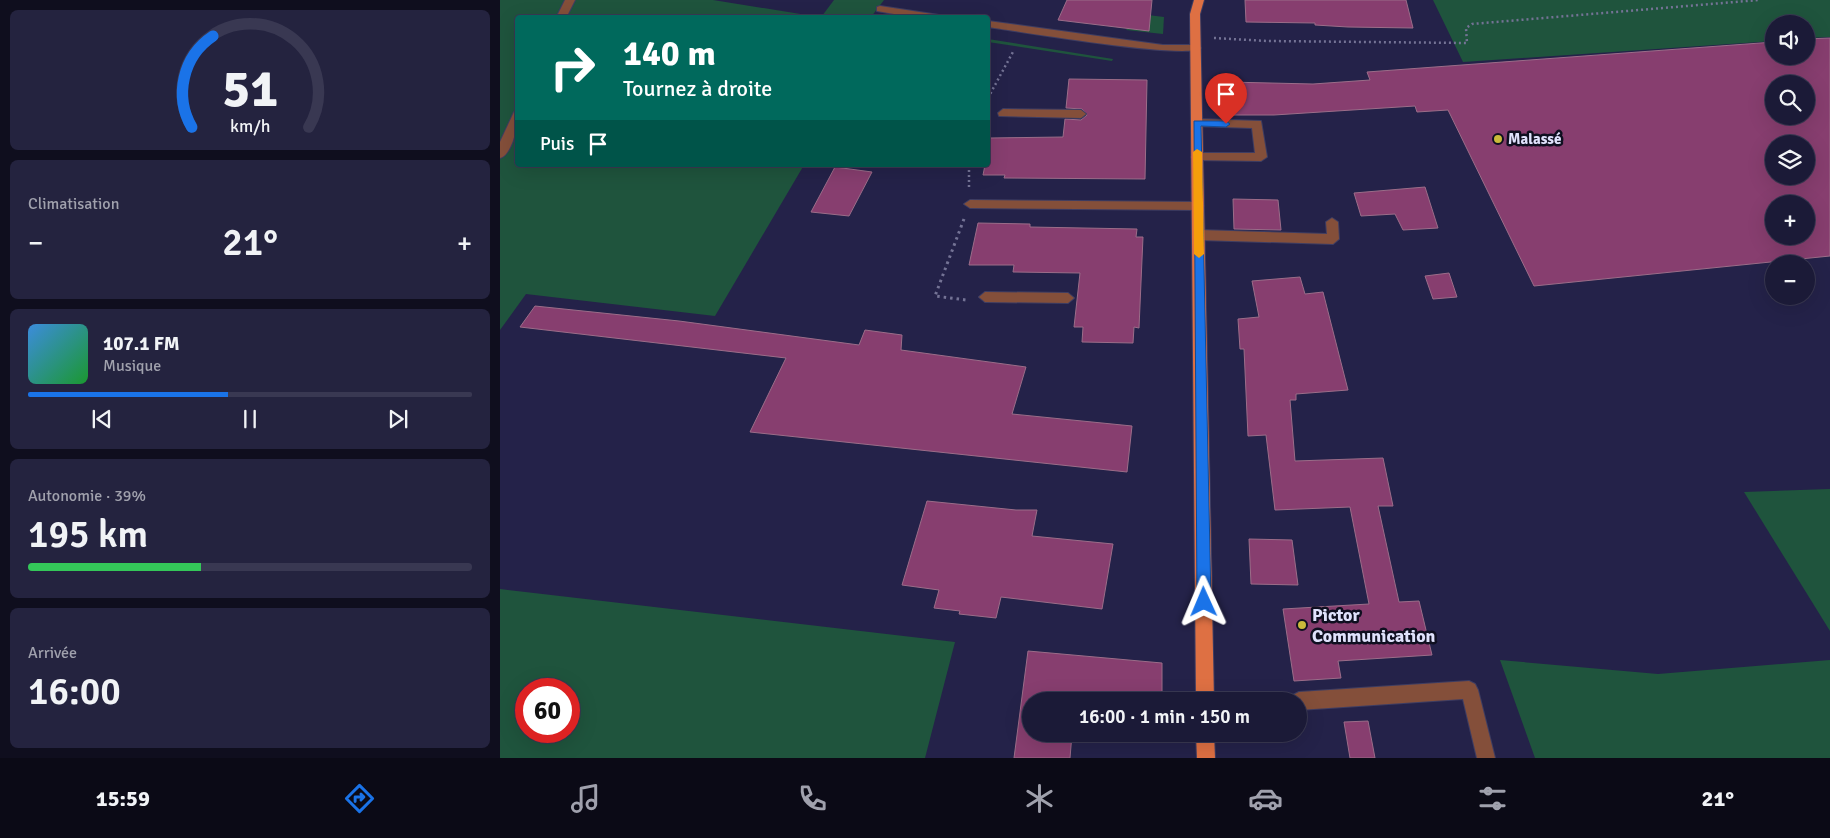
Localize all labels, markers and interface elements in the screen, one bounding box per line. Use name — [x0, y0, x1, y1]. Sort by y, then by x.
map controls — [1765, 15, 1815, 305]
button: sound — [1765, 15, 1815, 65]
text: 140 m — [623, 32, 716, 75]
icon: right — [540, 35, 605, 100]
text: 51 — [222, 57, 278, 121]
pin — [1205, 73, 1247, 124]
text: Tournez à droite — [623, 75, 772, 102]
button: search — [1765, 75, 1815, 125]
icon: arrive — [1212, 80, 1240, 108]
text: km/h — [230, 115, 270, 137]
icon: arrive — [584, 130, 612, 158]
place label: Malassé — [1508, 130, 1561, 148]
text: Puis — [540, 132, 574, 156]
marker: Malassé — [1492, 133, 1504, 145]
button: layers — [1765, 135, 1815, 185]
text: Climatisation — [28, 194, 119, 214]
button: + — [1765, 195, 1815, 245]
text: 21° — [222, 219, 278, 266]
text: − — [28, 226, 43, 260]
text: + — [457, 226, 472, 260]
button: − — [1765, 255, 1815, 305]
text: 107.1 FM — [103, 332, 180, 356]
text: Musique — [103, 356, 161, 376]
icon: previous — [88, 405, 116, 433]
icon: pause — [236, 405, 264, 433]
icon: next — [384, 405, 412, 433]
text: Autonomie · 39% — [28, 486, 146, 506]
text: 195 km — [28, 511, 148, 558]
position arrow — [1177, 575, 1229, 627]
place label: Pictor Communication — [1312, 604, 1436, 647]
marker: Pictor Communication — [1296, 619, 1308, 631]
text: Arrivée — [28, 643, 77, 663]
text: 16:00 — [28, 668, 121, 715]
speed limit sign: 60 — [515, 678, 580, 743]
text: 16:00 · 1 min · 150 m — [1079, 705, 1250, 729]
icon: directions — [342, 781, 377, 816]
icon: music — [568, 781, 603, 816]
icon: phone — [795, 781, 830, 816]
icon: climate — [1022, 781, 1057, 816]
icon: car — [1248, 781, 1283, 816]
icon: filters — [1475, 781, 1510, 816]
text: 15:59 — [96, 785, 150, 812]
text: 21° — [1702, 785, 1734, 812]

